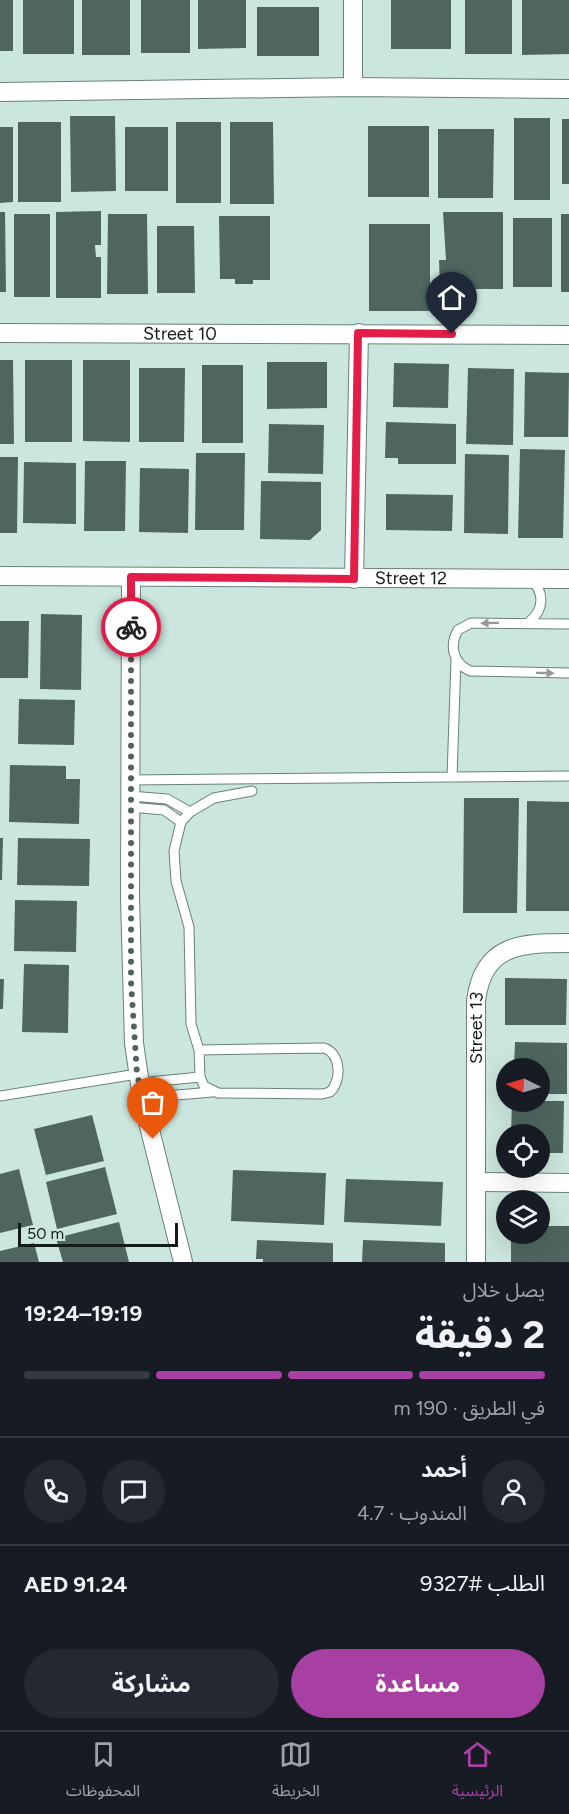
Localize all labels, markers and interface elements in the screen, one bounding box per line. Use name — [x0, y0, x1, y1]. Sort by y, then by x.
pin — [426, 272, 477, 334]
icon: home — [435, 281, 468, 314]
street label: Street 10 — [143, 323, 217, 345]
street label: Street 12 — [375, 567, 447, 589]
courier — [101, 597, 161, 657]
icon: bike — [115, 611, 148, 644]
one-way arrow — [480, 618, 499, 628]
one-way arrow — [536, 668, 555, 677]
street label: Street 13 — [465, 990, 488, 1064]
north arrow — [496, 1058, 550, 1112]
map controls — [496, 1058, 550, 1244]
pin — [127, 1077, 178, 1139]
icon: bag — [136, 1086, 169, 1119]
button: locate — [496, 1124, 550, 1178]
button: layers — [496, 1190, 550, 1244]
scale bar — [18, 1220, 178, 1248]
text: 50 m — [27, 1224, 64, 1243]
text: يصل خلال — [463, 1278, 545, 1302]
text: 19:19–19:24 — [24, 1300, 142, 1327]
text: 2 دقيقة — [415, 1311, 545, 1358]
text: في الطريق · 190 m — [393, 1396, 545, 1420]
text: أحمد — [421, 1456, 467, 1483]
button: phone — [24, 1460, 87, 1523]
button: chat — [102, 1460, 165, 1523]
button: person — [482, 1460, 545, 1523]
text: المندوب · 4.7 — [357, 1501, 467, 1525]
text: الطلب #9327 — [420, 1570, 545, 1597]
text: AED 91.24 — [24, 1571, 127, 1598]
button: مشاركة — [24, 1649, 279, 1718]
button: مساعدة — [291, 1649, 545, 1718]
tab: المحفوظات — [66, 1738, 140, 1808]
tab: الخريطة — [272, 1738, 320, 1808]
tab: الرئيسية — [452, 1738, 503, 1808]

